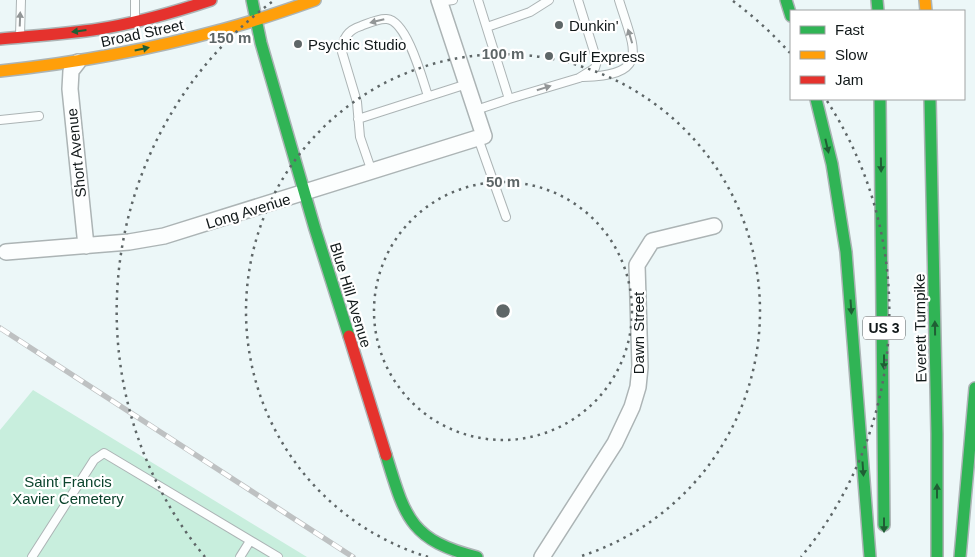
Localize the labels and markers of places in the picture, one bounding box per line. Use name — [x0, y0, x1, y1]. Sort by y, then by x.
place label: Dunkin' — [569, 17, 619, 34]
marker: Dunkin' — [553, 19, 565, 31]
place label: Psychic Studio — [308, 36, 406, 53]
marker: Psychic Studio — [292, 38, 304, 50]
place label: Gulf Express — [559, 48, 645, 65]
marker: Gulf Express — [543, 50, 555, 62]
centre of rings — [494, 302, 512, 320]

